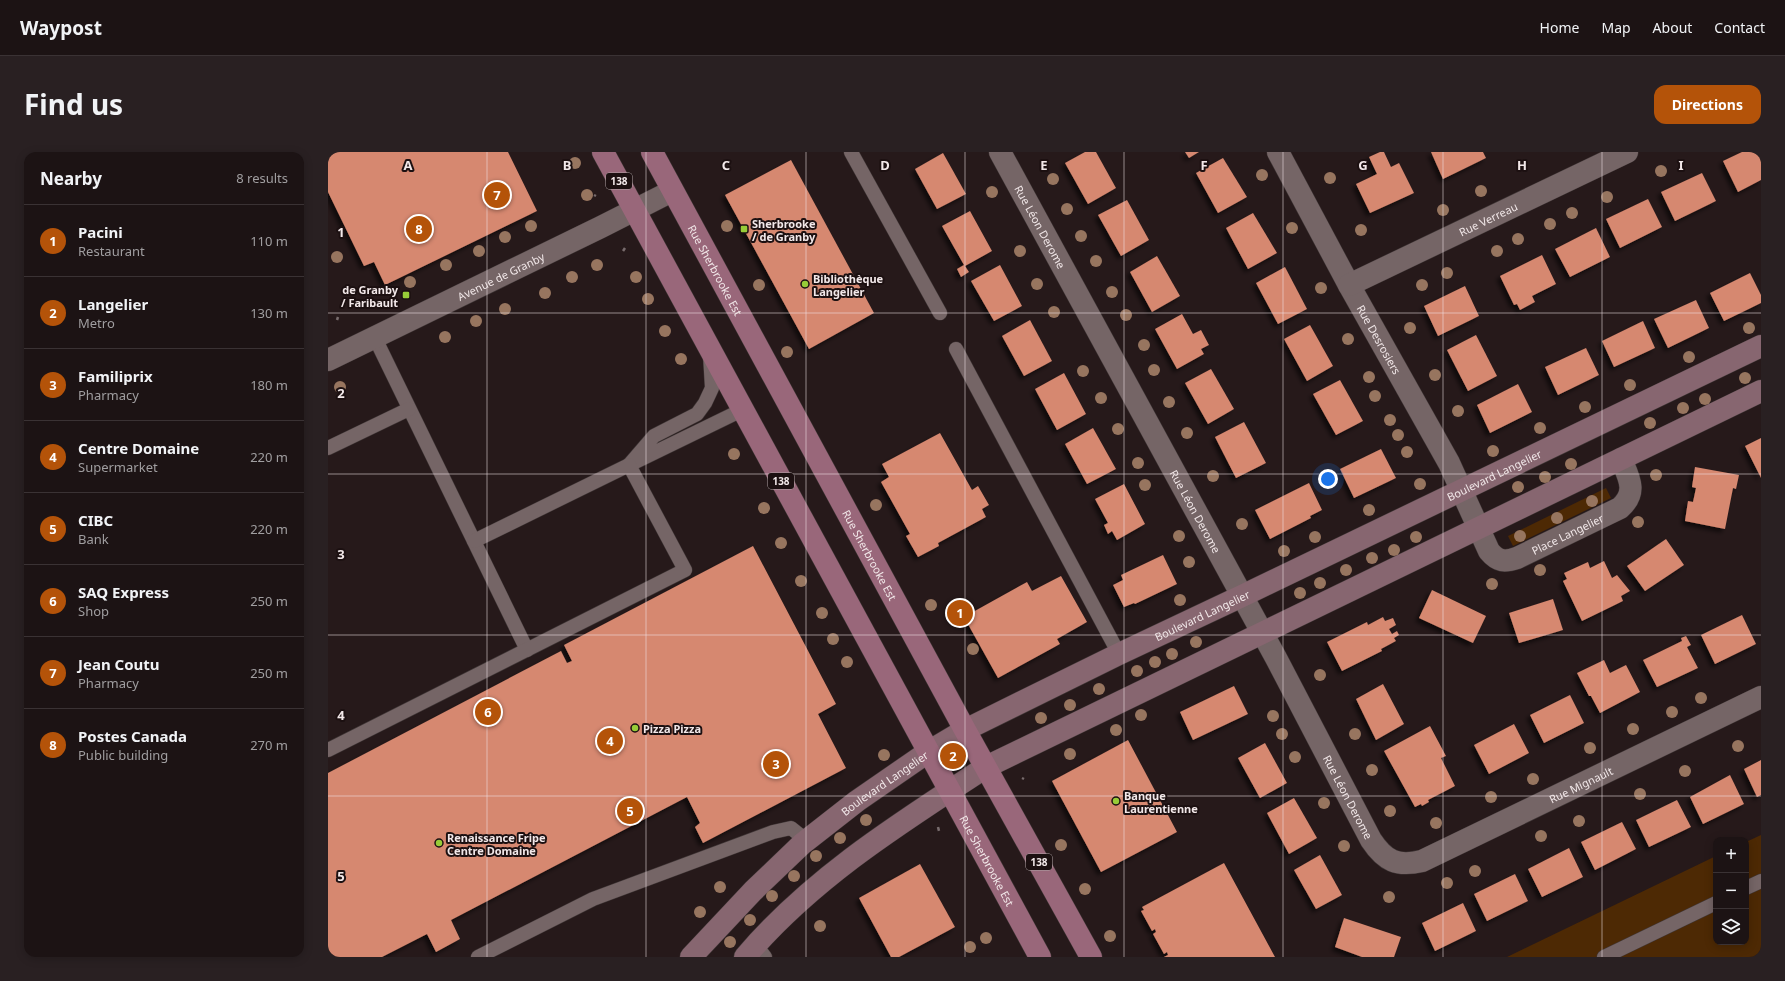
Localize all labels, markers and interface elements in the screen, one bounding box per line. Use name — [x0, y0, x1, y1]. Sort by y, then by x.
text: Waypost — [20, 15, 102, 41]
text: Home — [1540, 18, 1579, 37]
text: Map — [1601, 18, 1631, 37]
text: About — [1653, 18, 1692, 37]
text: Contact — [1714, 18, 1765, 37]
text: Find us — [24, 85, 123, 123]
button: Directions — [1654, 85, 1761, 124]
text: A — [404, 156, 413, 174]
text: B — [563, 156, 571, 174]
text: C — [722, 156, 730, 174]
text: D — [880, 156, 890, 174]
text: E — [1040, 156, 1048, 174]
text: F — [1200, 156, 1208, 174]
text: G — [1358, 156, 1368, 174]
text: H — [1517, 156, 1527, 174]
text: I — [1678, 156, 1684, 174]
text: Nearby — [40, 167, 102, 190]
text: 8 results — [236, 169, 288, 187]
road number: 138 — [606, 173, 632, 189]
pin: 7 — [484, 180, 510, 210]
street label: Rue Léon Derome — [1012, 182, 1070, 271]
street label: Rue Verreau — [1456, 198, 1520, 239]
pin: 8 — [406, 214, 432, 244]
place label: Sherbrooke / de Granby — [752, 216, 816, 244]
text: Pacini — [78, 222, 123, 242]
street label: Rue Sherbrooke Est — [685, 222, 746, 318]
text: 1 — [337, 223, 345, 241]
marker: Sherbrooke / de Granby — [739, 224, 749, 234]
text: 1 — [49, 232, 57, 250]
text: 110 m — [250, 232, 288, 250]
text: Restaurant — [78, 242, 145, 260]
street label: Avenue de Granby — [455, 248, 547, 303]
place label: Bibliothèque Langelier — [813, 271, 884, 299]
marker: Bibliothèque Langelier — [800, 279, 810, 289]
place label: de Granby / Faribault — [341, 282, 399, 310]
marker: de Granby / Faribault — [401, 290, 411, 300]
text: Langelier — [78, 294, 148, 314]
street label: Rue Desrosiers — [1354, 302, 1405, 377]
text: 2 — [49, 304, 57, 322]
text: 130 m — [250, 304, 288, 322]
text: Metro — [78, 314, 115, 332]
text: Familiprix — [78, 366, 153, 386]
text: 3 — [49, 376, 57, 394]
text: 180 m — [250, 376, 288, 394]
text: 2 — [337, 384, 345, 402]
text: Pharmacy — [78, 386, 139, 404]
text: Centre Domaine — [78, 438, 199, 458]
street label: Boulevard Langelier — [1444, 445, 1544, 504]
text: 4 — [49, 448, 57, 466]
text: 220 m — [250, 448, 288, 466]
text: Supermarket — [78, 458, 158, 476]
street label: Rue Léon Derome — [1167, 467, 1225, 555]
your location — [1318, 469, 1338, 489]
road number: 138 — [768, 473, 794, 489]
street label: Rue Sherbrooke Est — [839, 507, 901, 603]
text: CIBC — [78, 510, 113, 530]
street label: Place Langelier — [1529, 510, 1606, 557]
text: 5 — [49, 520, 57, 538]
text: 220 m — [250, 520, 288, 538]
text: Bank — [78, 530, 109, 548]
text: 3 — [337, 545, 345, 563]
text: SAQ Express — [78, 582, 169, 602]
street label: Boulevard Langelier — [1152, 586, 1252, 644]
text: 6 — [49, 592, 57, 610]
text: 250 m — [250, 592, 288, 610]
pin: 1 — [947, 598, 973, 628]
text: Shop — [78, 602, 109, 620]
text: Jean Coutu — [78, 654, 160, 674]
text: 7 — [49, 664, 57, 682]
text: 250 m — [250, 664, 288, 682]
text: Pharmacy — [78, 674, 139, 692]
pin: 6 — [475, 697, 501, 727]
text: 4 — [337, 706, 345, 724]
place label: Pizza Pizza — [643, 721, 701, 736]
marker: Pizza Pizza — [630, 723, 640, 733]
text: Postes Canada — [78, 726, 187, 746]
pin: 4 — [597, 726, 623, 756]
text: 8 — [49, 736, 57, 754]
text: 270 m — [250, 736, 288, 754]
pin: 2 — [940, 741, 966, 771]
text: Public building — [78, 746, 168, 764]
street label: Boulevard Langelier — [837, 747, 931, 819]
pin: 3 — [763, 749, 789, 779]
street label: Rue Léon Derome — [1320, 752, 1377, 841]
street label: Rue Mignault — [1546, 763, 1615, 806]
place label: Banque Laurentienne — [1124, 788, 1198, 816]
pin: 5 — [617, 796, 643, 826]
marker: Banque Laurentienne — [1111, 796, 1121, 806]
street label: Rue Sherbrooke Est — [957, 812, 1018, 908]
place label: Renaissance Fripe Centre Domaine — [447, 830, 546, 858]
map controls — [1713, 837, 1749, 945]
button: + — [1713, 837, 1749, 873]
marker: Renaissance Fripe Centre Domaine — [434, 838, 444, 848]
road number: 138 — [1026, 854, 1052, 870]
text: 5 — [337, 867, 345, 885]
button: − — [1713, 873, 1749, 909]
button: layers — [1713, 909, 1749, 945]

